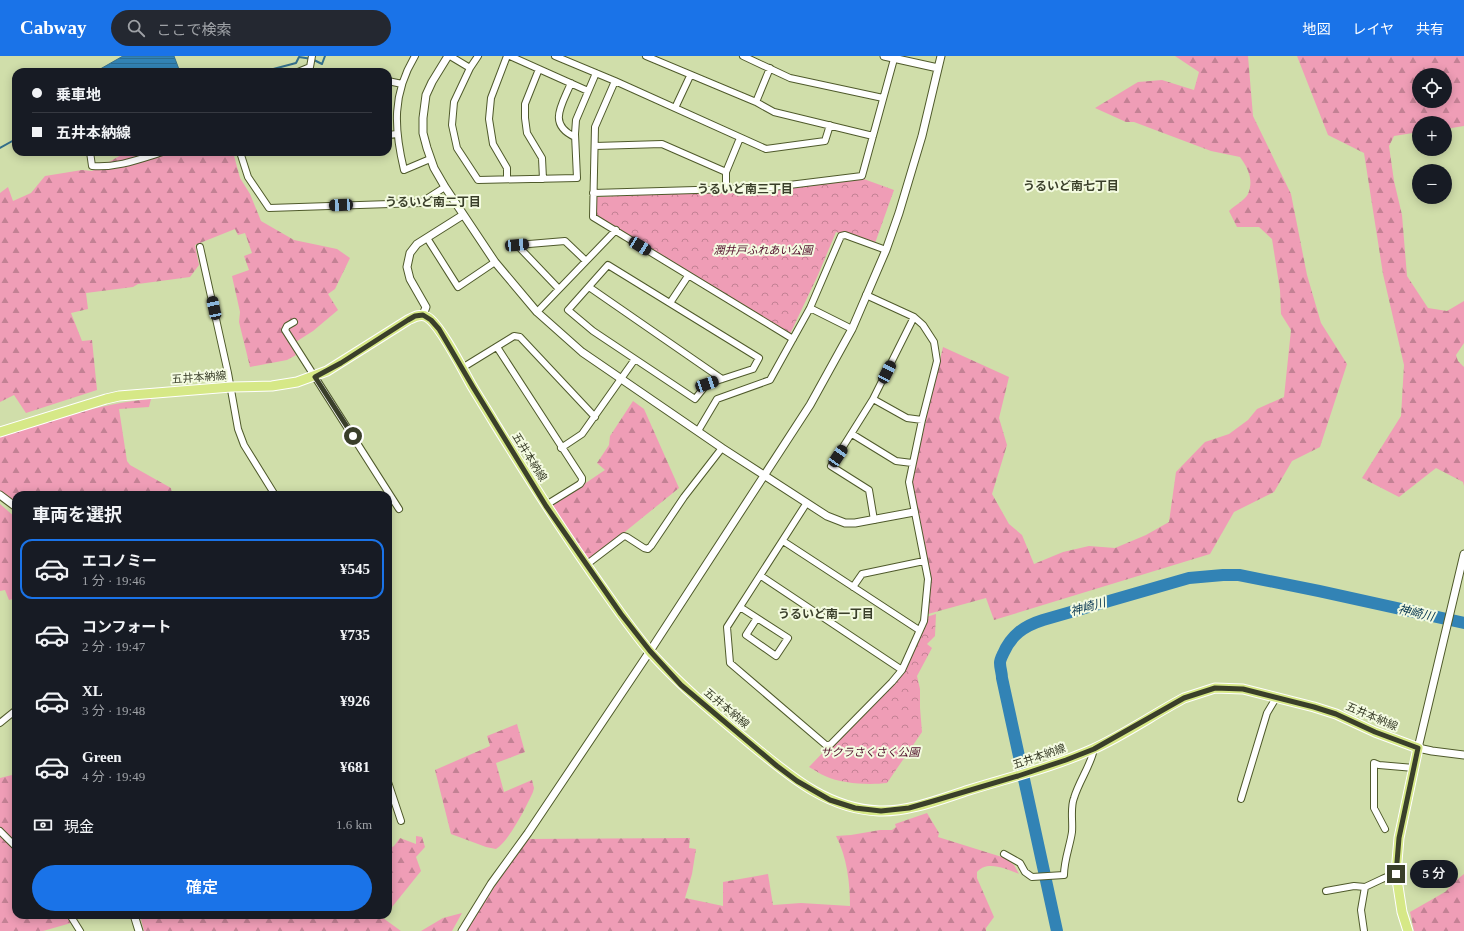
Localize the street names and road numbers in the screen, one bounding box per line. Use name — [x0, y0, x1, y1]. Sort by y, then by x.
street label: 五井本納線 — [171, 369, 227, 385]
street label: 五井本納線 — [510, 430, 550, 484]
street label: 五井本納線 — [702, 686, 752, 730]
street label: 五井本納線 — [1344, 700, 1400, 732]
street label: 五井本納線 — [1011, 741, 1067, 771]

